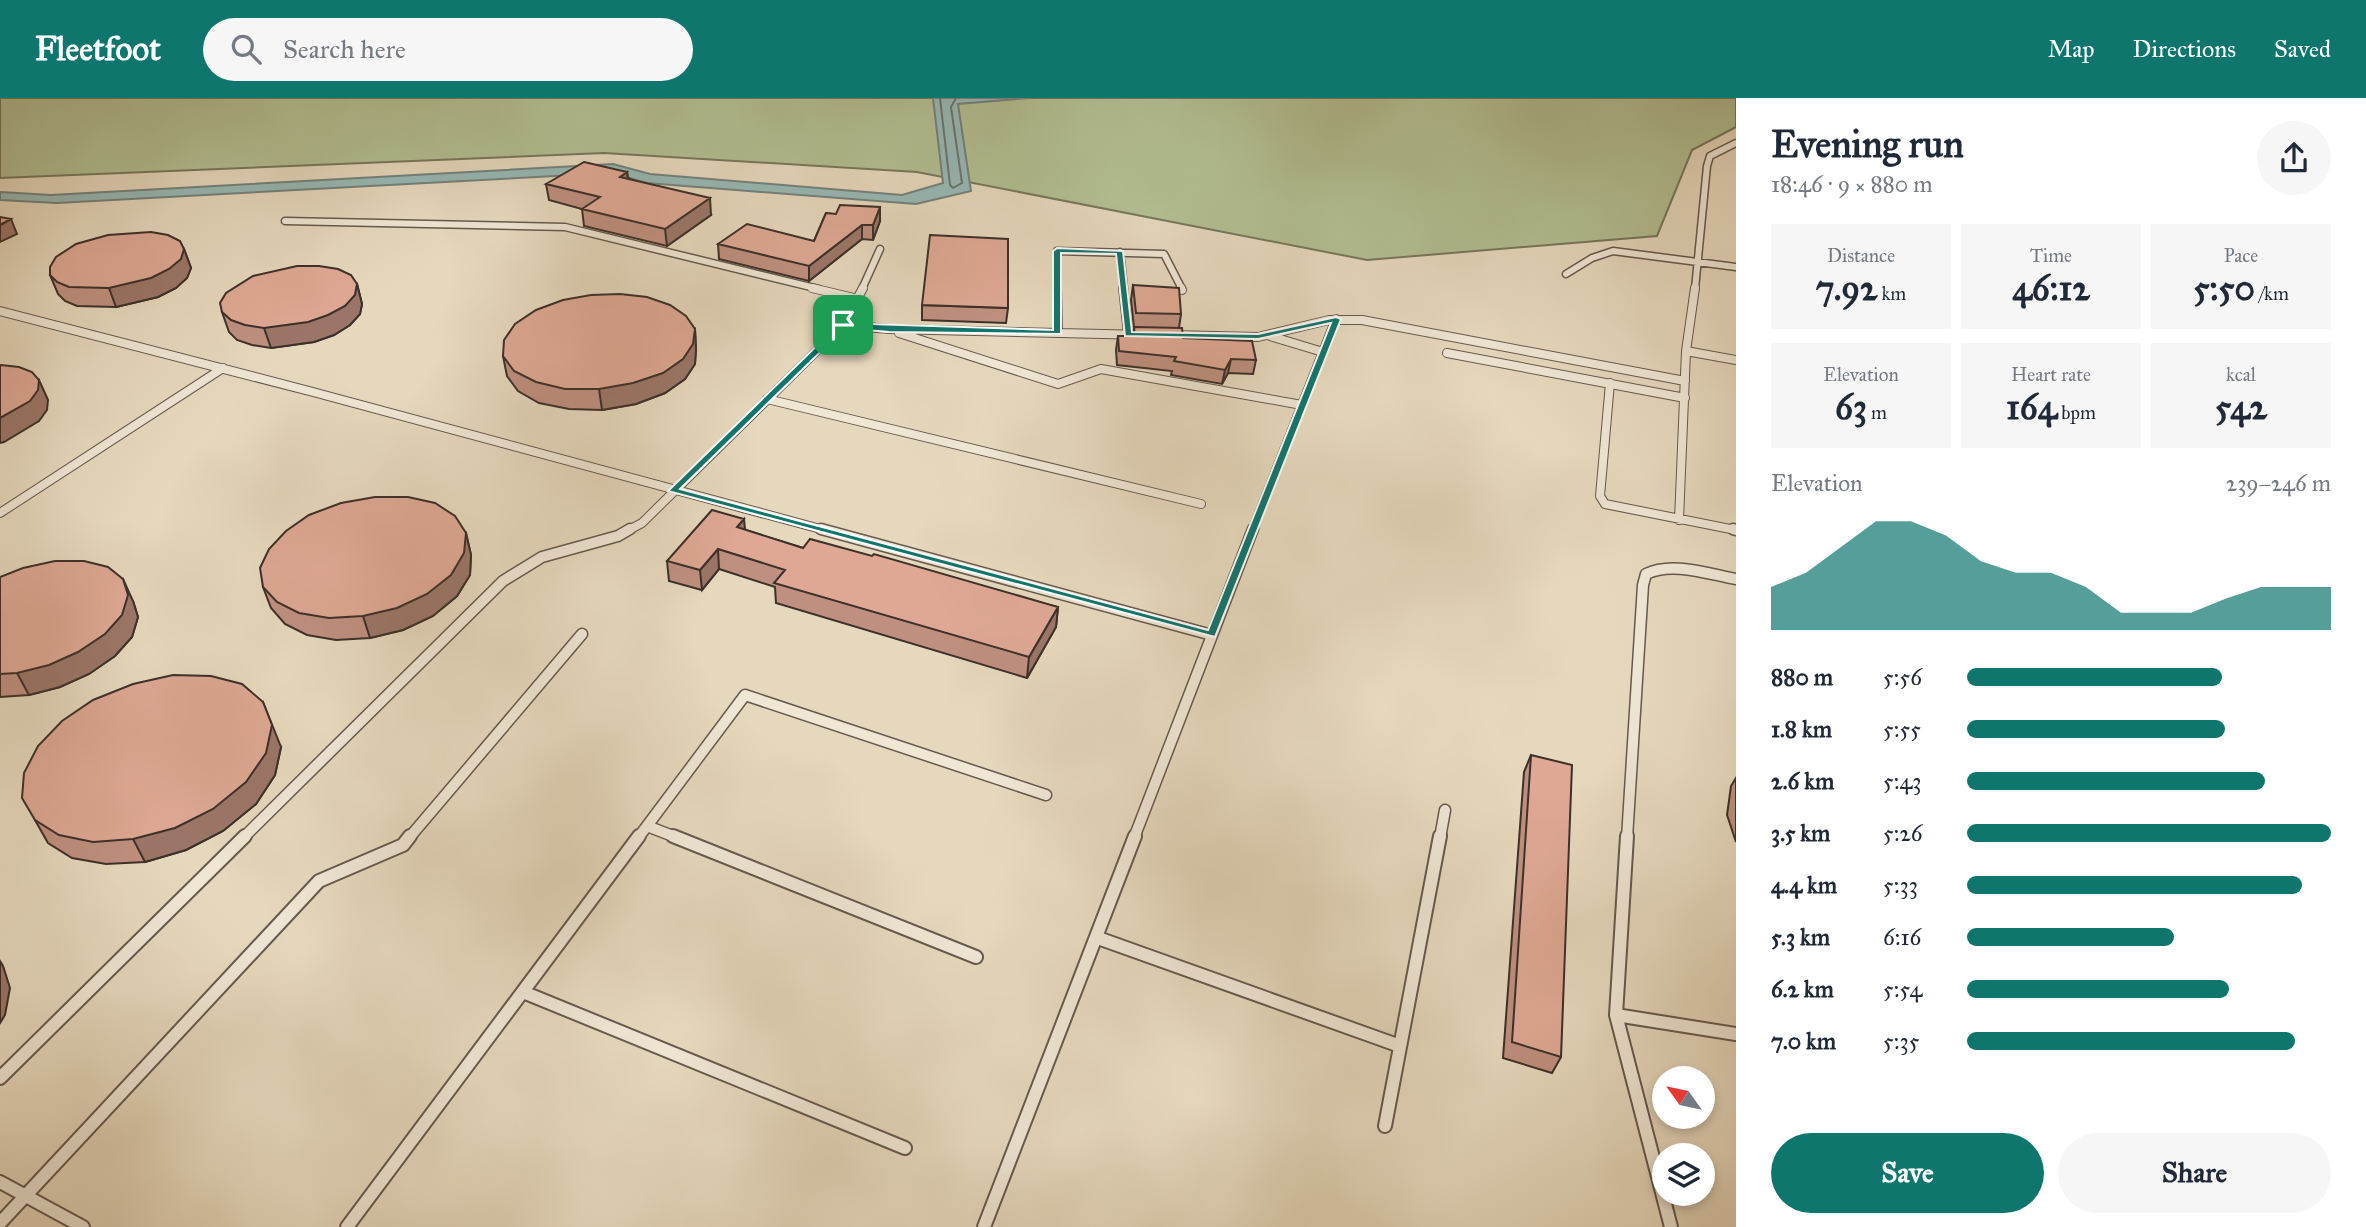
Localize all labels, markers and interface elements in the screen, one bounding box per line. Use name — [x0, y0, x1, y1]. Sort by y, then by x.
search box — [203, 18, 693, 81]
text: Fleetfoot — [35, 29, 161, 69]
icon: search — [227, 30, 265, 68]
text: Search here — [283, 33, 406, 65]
text: Map — [2048, 34, 2095, 64]
text: Directions — [2133, 34, 2236, 64]
text: Saved — [2274, 34, 2331, 64]
text: Evening run — [1771, 121, 1964, 167]
button: share — [2257, 121, 2331, 195]
text: 18:46 · 9 × 880 m — [1771, 170, 1933, 198]
text: Distance — [1827, 244, 1895, 267]
text: Time — [2030, 244, 2072, 267]
text: Pace — [2224, 244, 2258, 267]
text: 7.92 — [1816, 267, 1877, 310]
text: 46:12 — [2012, 267, 2090, 310]
text: 5:50 — [2193, 267, 2255, 310]
text: km — [1877, 282, 1906, 305]
text: /km — [2255, 282, 2289, 305]
pin — [813, 295, 873, 355]
icon: arrive — [824, 306, 862, 344]
text: Elevation — [1823, 363, 1899, 386]
text: Heart rate — [2011, 363, 2091, 386]
text: kcal — [2226, 363, 2256, 386]
text: 63 — [1835, 386, 1867, 429]
text: 164 — [2006, 386, 2057, 429]
text: 542 — [2215, 386, 2267, 429]
text: m — [1867, 401, 1887, 424]
text: bpm — [2057, 401, 2096, 424]
text: Elevation — [1771, 469, 1862, 497]
text: 239–246 m — [2226, 469, 2331, 497]
text: 880 m — [1771, 663, 1833, 691]
text: 5:56 — [1883, 663, 1922, 691]
text: 1.8 km — [1771, 715, 1832, 743]
text: 5:55 — [1883, 715, 1921, 743]
text: 2.6 km — [1771, 767, 1834, 795]
text: 5:43 — [1883, 767, 1922, 795]
text: 3.5 km — [1771, 819, 1830, 847]
text: 5:26 — [1883, 819, 1923, 847]
text: 4.4 km — [1771, 871, 1837, 899]
text: 5:33 — [1883, 871, 1918, 899]
text: 5.3 km — [1771, 923, 1830, 951]
text: 6:16 — [1883, 923, 1921, 951]
text: 6.2 km — [1771, 975, 1834, 1003]
text: 5:54 — [1883, 975, 1922, 1003]
text: 7.0 km — [1771, 1027, 1836, 1055]
text: 5:35 — [1883, 1027, 1919, 1055]
north arrow — [1652, 1066, 1715, 1129]
map controls — [1652, 1066, 1715, 1206]
button: Save — [1771, 1133, 2044, 1213]
button: Share — [2058, 1133, 2331, 1213]
button: layers — [1652, 1143, 1715, 1206]

